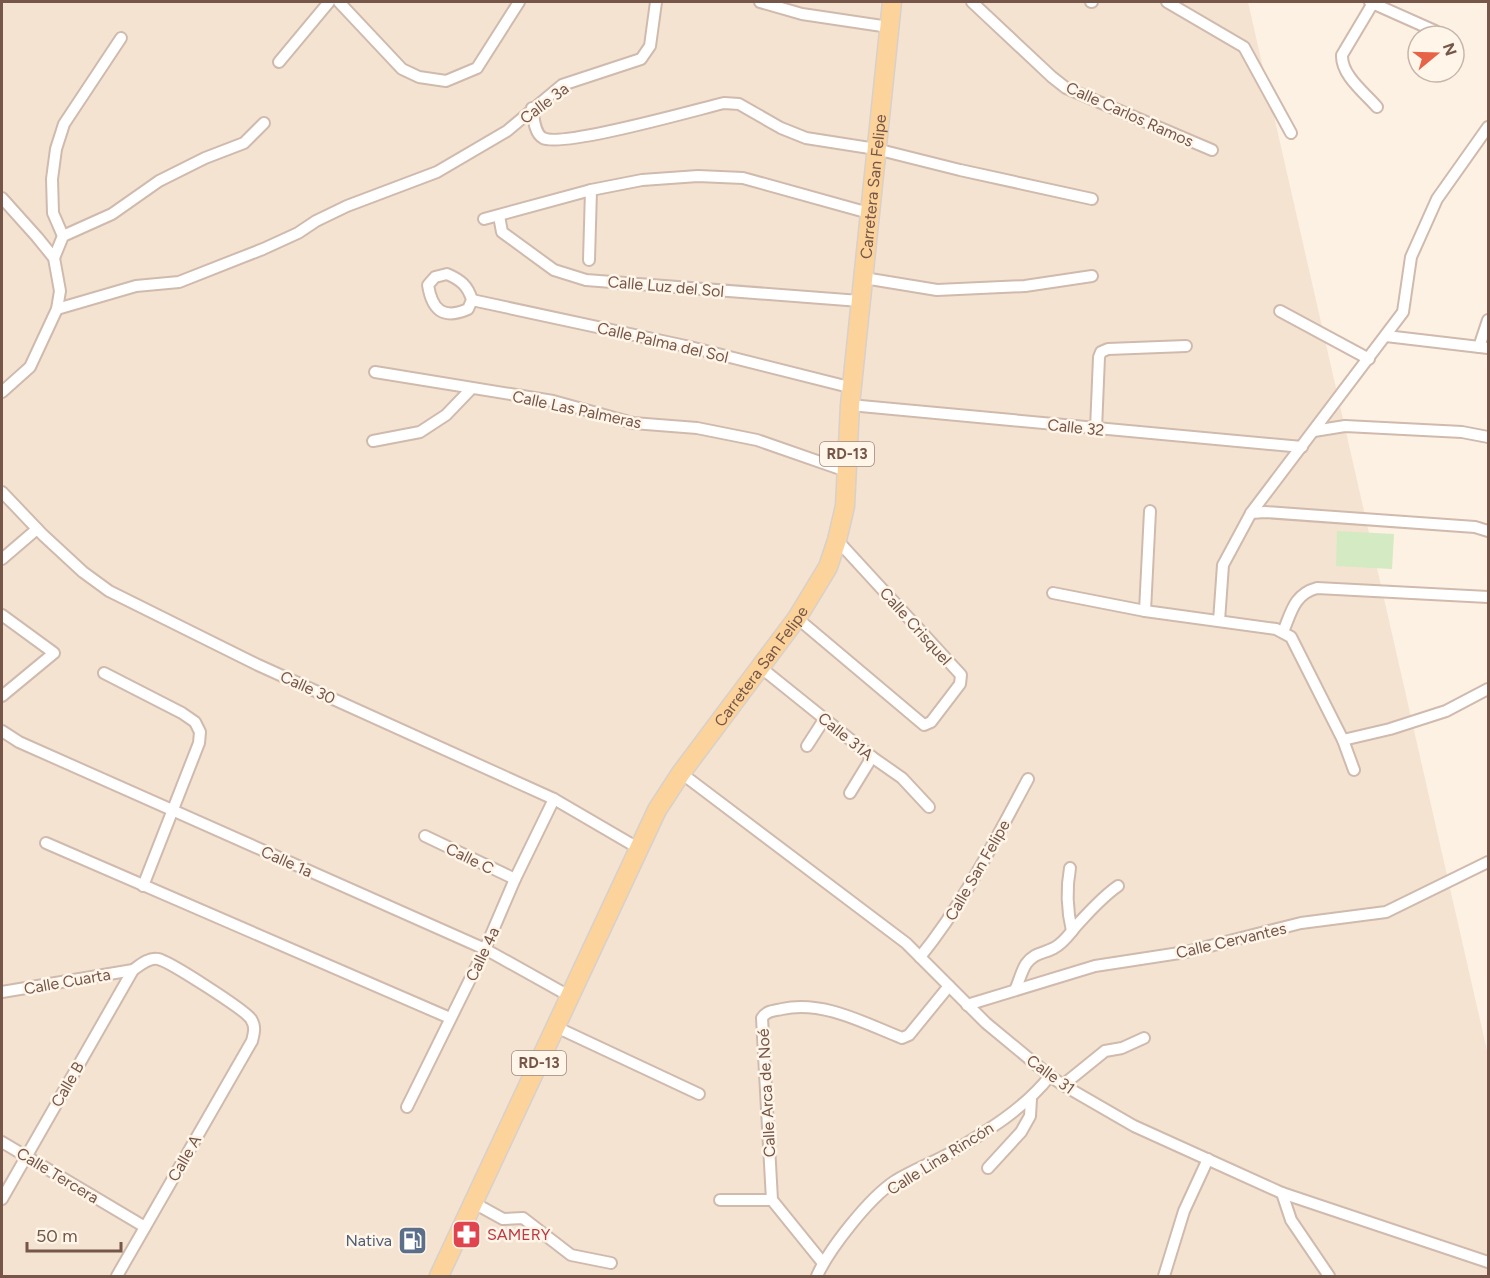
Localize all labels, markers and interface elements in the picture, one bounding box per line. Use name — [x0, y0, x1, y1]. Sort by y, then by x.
north arrow — [1406, 24, 1466, 84]
text: N — [1439, 40, 1461, 58]
street label: Calle Carlos Ramos — [1063, 78, 1196, 151]
street label: Calle 3a — [516, 79, 572, 128]
street label: Carretera San Felipe — [856, 113, 890, 260]
street label: Calle Luz del Sol — [607, 272, 725, 301]
street label: Calle Palma del Sol — [595, 318, 730, 367]
street label: Calle Las Palmeras — [511, 387, 643, 432]
street label: Calle 32 — [1047, 415, 1105, 440]
road number: RD-13 — [820, 442, 874, 466]
street label: Calle Crisquel — [876, 584, 955, 669]
street label: Carretera San Felipe — [710, 602, 812, 730]
street label: Calle 30 — [277, 667, 338, 708]
street label: Calle 31A — [814, 708, 877, 765]
street label: Calle San Felipe — [941, 816, 1014, 924]
street label: Calle C — [443, 839, 497, 878]
street label: Calle 1a — [258, 842, 315, 881]
street label: Calle Cervantes — [1174, 919, 1288, 962]
street label: Calle 4a — [462, 924, 503, 984]
street label: Calle Cuarta — [22, 965, 112, 998]
street label: Calle Arca de Noé — [754, 1028, 779, 1158]
road number: RD-13 — [512, 1051, 566, 1075]
street label: Calle 31 — [1023, 1051, 1078, 1098]
street label: Calle B — [47, 1058, 88, 1110]
street label: Calle Lina Rincón — [883, 1118, 997, 1199]
street label: Calle A — [164, 1132, 205, 1185]
street label: Calle Tercera — [13, 1143, 102, 1207]
scale bar — [27, 1215, 122, 1253]
pharmacy icon: SAMERY — [450, 1218, 482, 1250]
fuel station icon: Nativa — [397, 1224, 429, 1256]
text: 50 m — [36, 1225, 78, 1247]
place label: SAMERY — [487, 1225, 551, 1244]
place label: Nativa — [345, 1231, 392, 1250]

